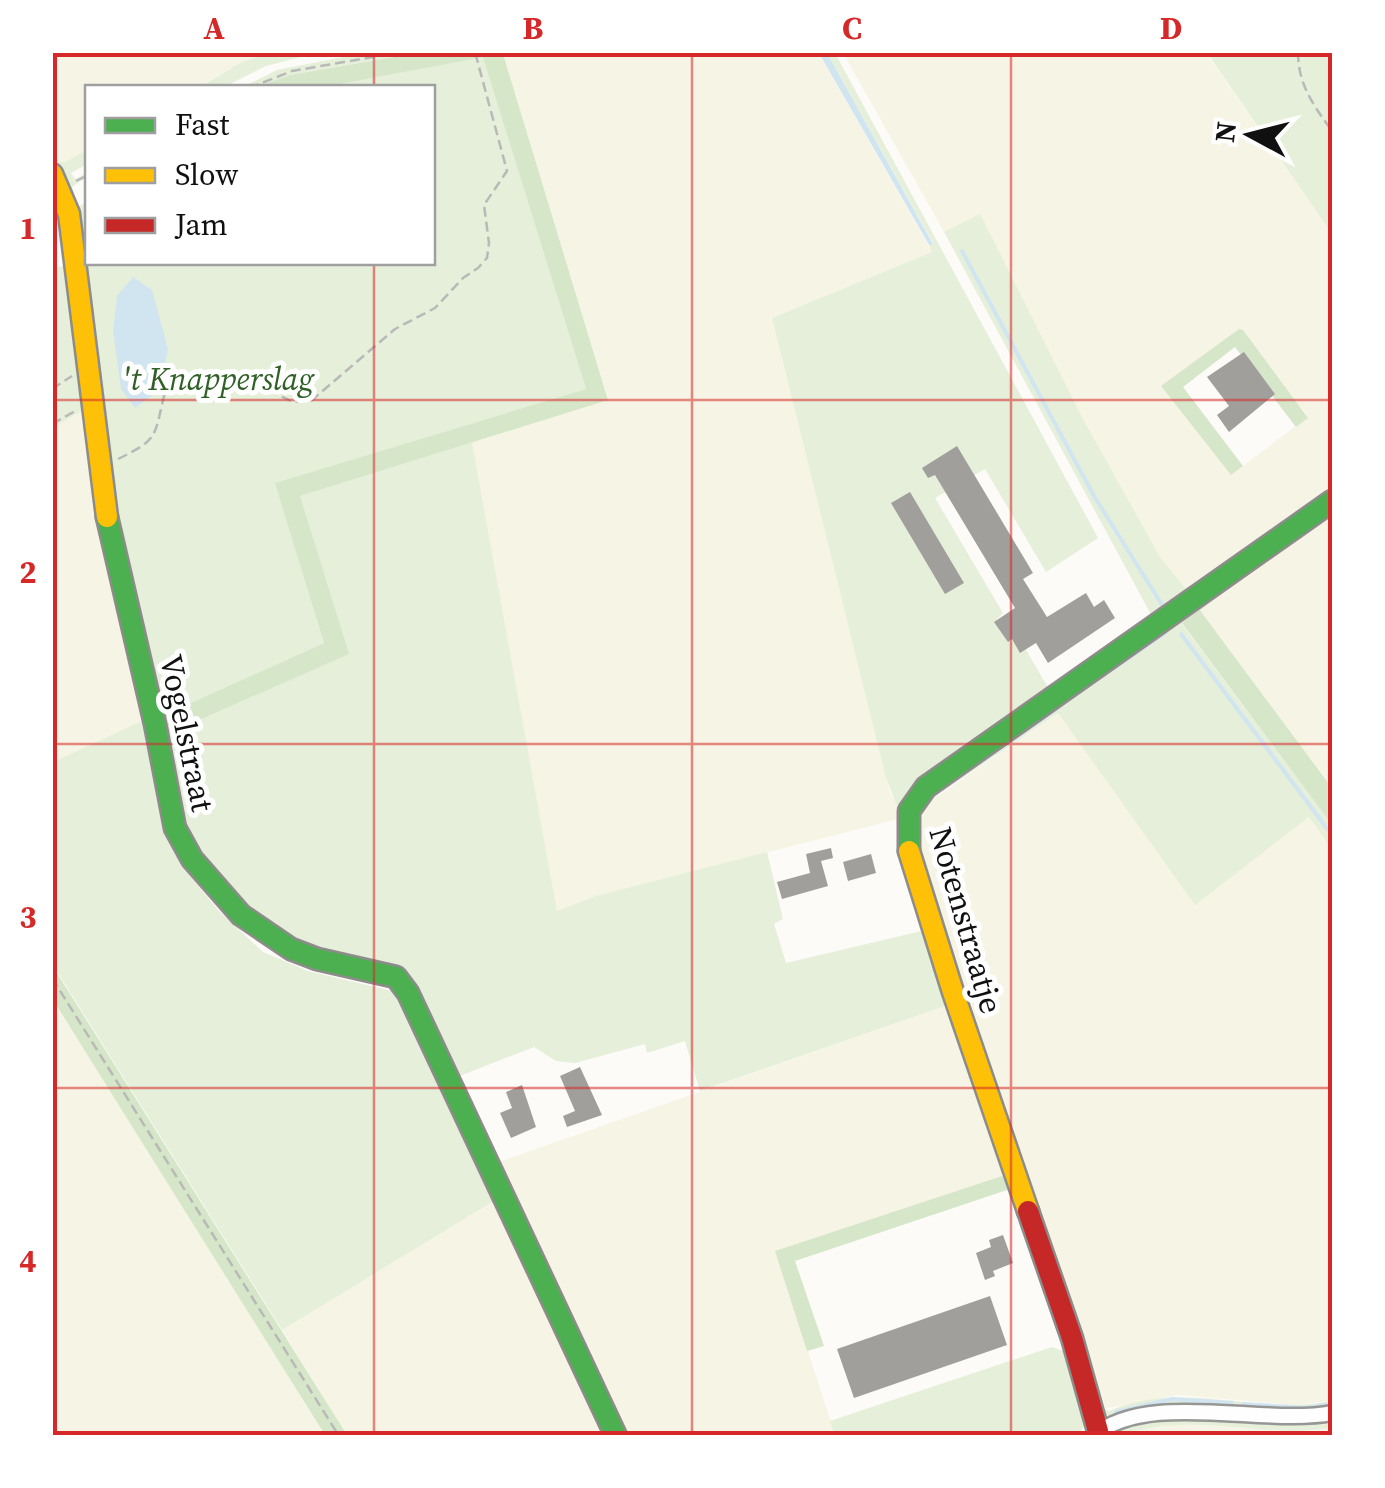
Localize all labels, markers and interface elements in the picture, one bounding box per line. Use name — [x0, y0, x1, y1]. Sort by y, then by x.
text: A — [203, 6, 225, 50]
text: B — [523, 6, 544, 50]
text: C — [842, 6, 862, 50]
text: D — [1160, 6, 1182, 50]
legend — [85, 85, 435, 265]
north arrow — [1200, 85, 1300, 185]
text: Fast — [175, 104, 229, 145]
text: N — [1205, 120, 1245, 144]
text: Slow — [175, 154, 238, 195]
text: Jam — [174, 204, 228, 245]
text: 1 — [19, 206, 37, 250]
park label: 't Knapperslag — [122, 357, 315, 401]
text: 2 — [19, 550, 37, 594]
street label: Vogelstraat — [149, 651, 225, 816]
street label: Notenstraatje — [918, 822, 1014, 1018]
text: 3 — [19, 895, 37, 939]
text: 4 — [19, 1239, 37, 1283]

